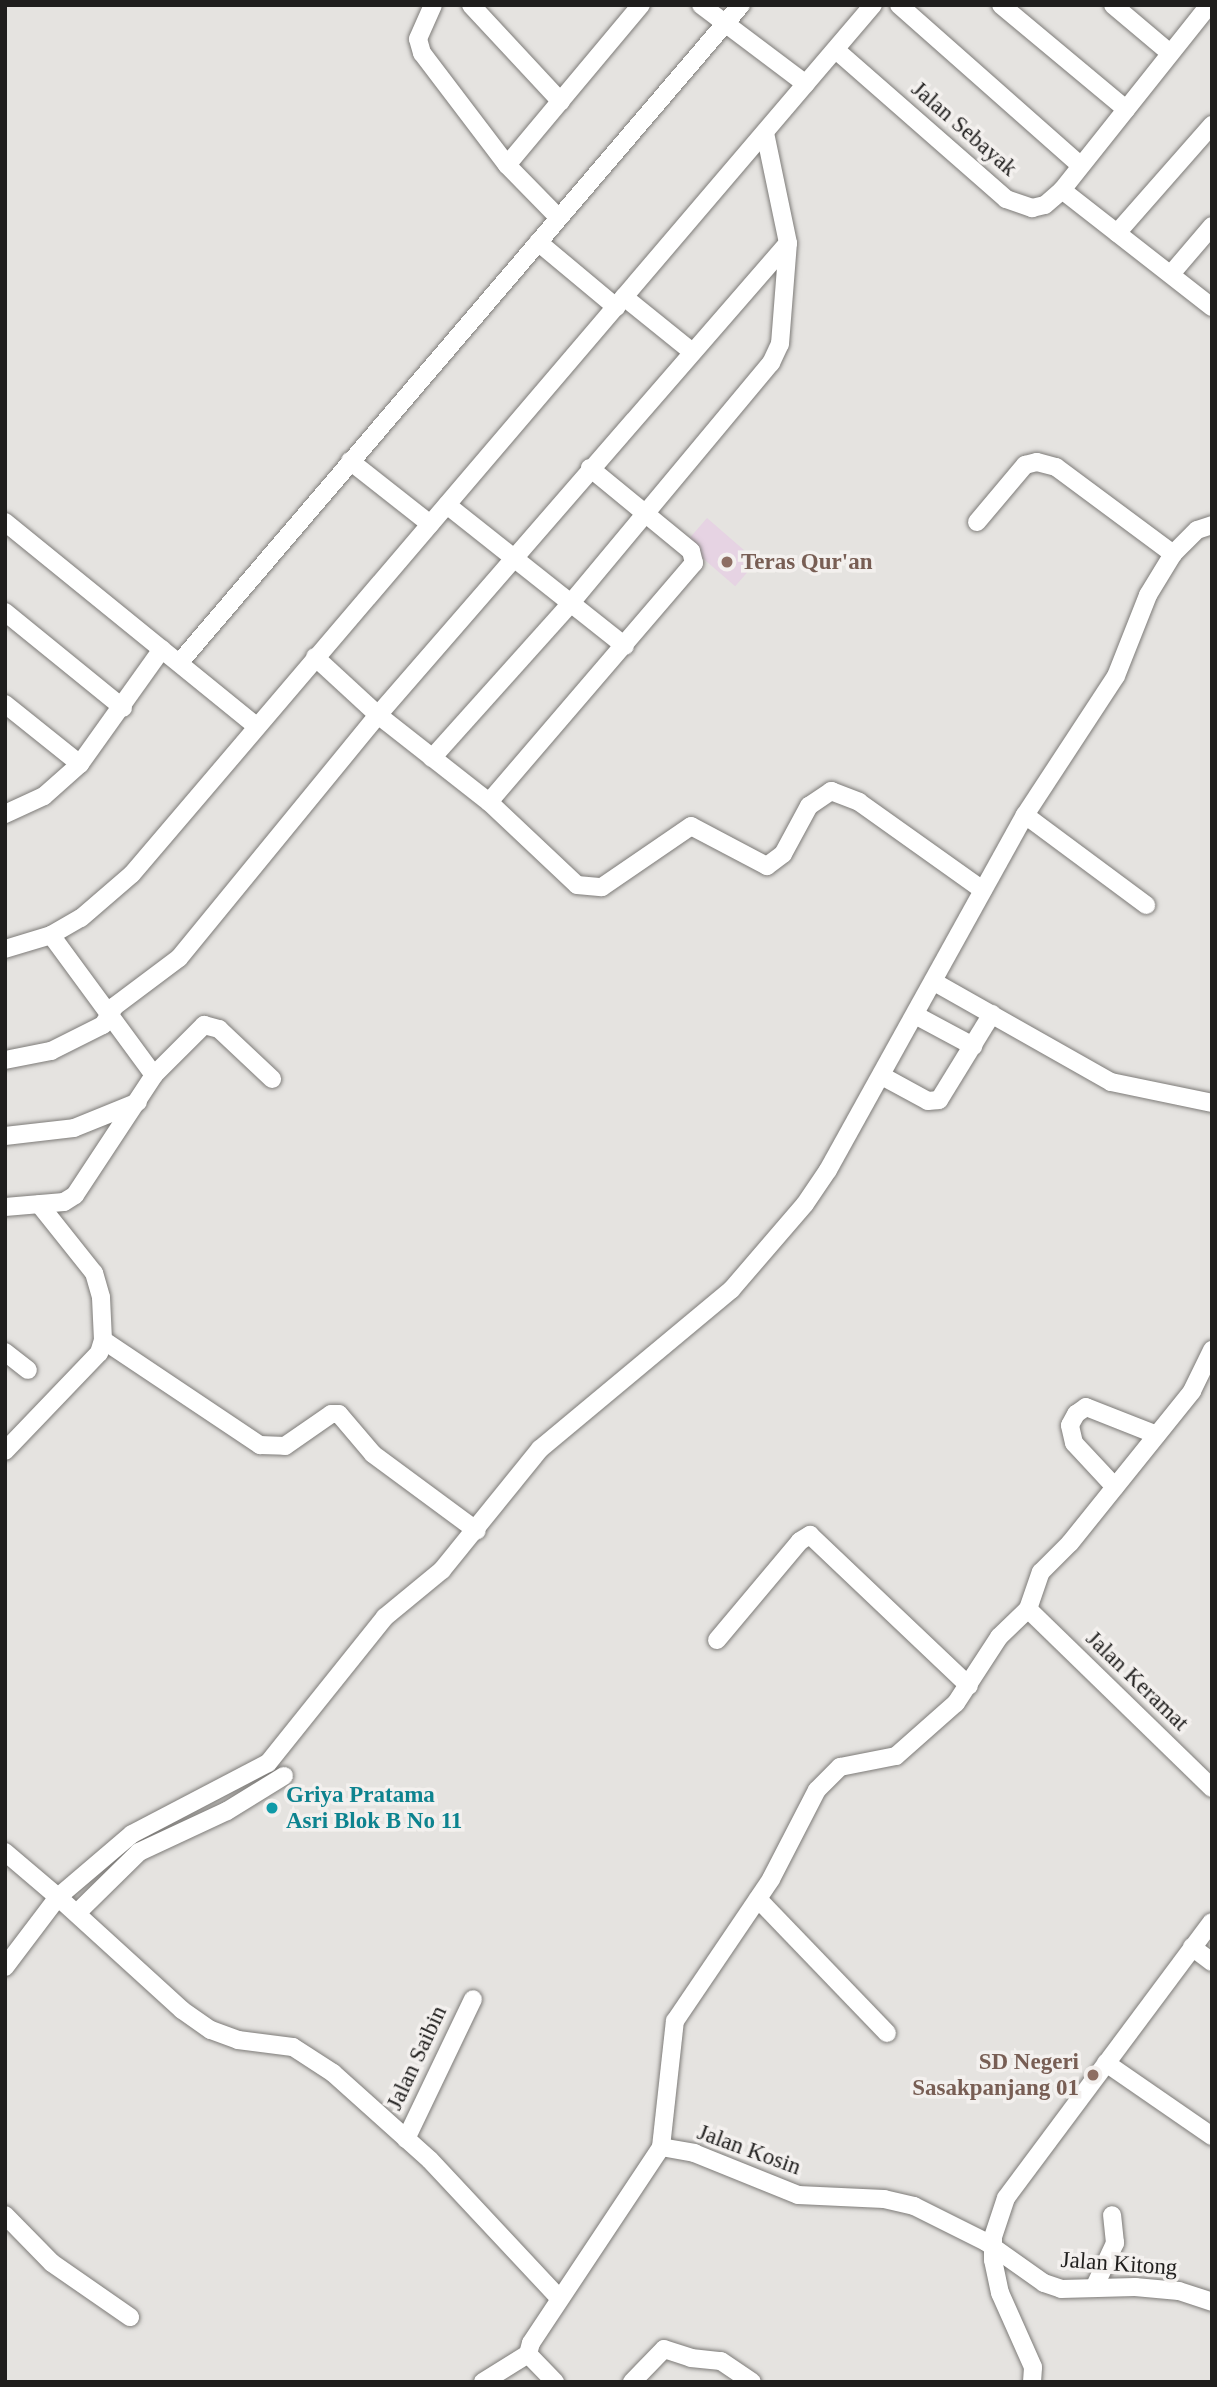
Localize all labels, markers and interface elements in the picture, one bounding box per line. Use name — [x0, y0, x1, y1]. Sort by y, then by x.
street label: Jalan Sebayak — [906, 76, 1022, 182]
place label: Teras Qur'an — [741, 548, 872, 576]
marker: Teras Qur'an — [719, 554, 735, 570]
street label: Jalan Keramat — [1080, 1625, 1194, 1737]
place label: Griya Pratama Asri Blok B No 11 — [286, 1781, 462, 1835]
marker: Griya Pratama Asri Blok B No 11 — [264, 1800, 280, 1816]
street label: Jalan Saibin — [381, 2002, 453, 2114]
place label: SD Negeri Sasakpanjang 01 — [912, 2048, 1079, 2102]
marker: SD Negeri Sasakpanjang 01 — [1085, 2067, 1101, 2083]
street label: Jalan Kosin — [694, 2119, 804, 2181]
street label: Jalan Kitong — [1060, 2246, 1178, 2282]

